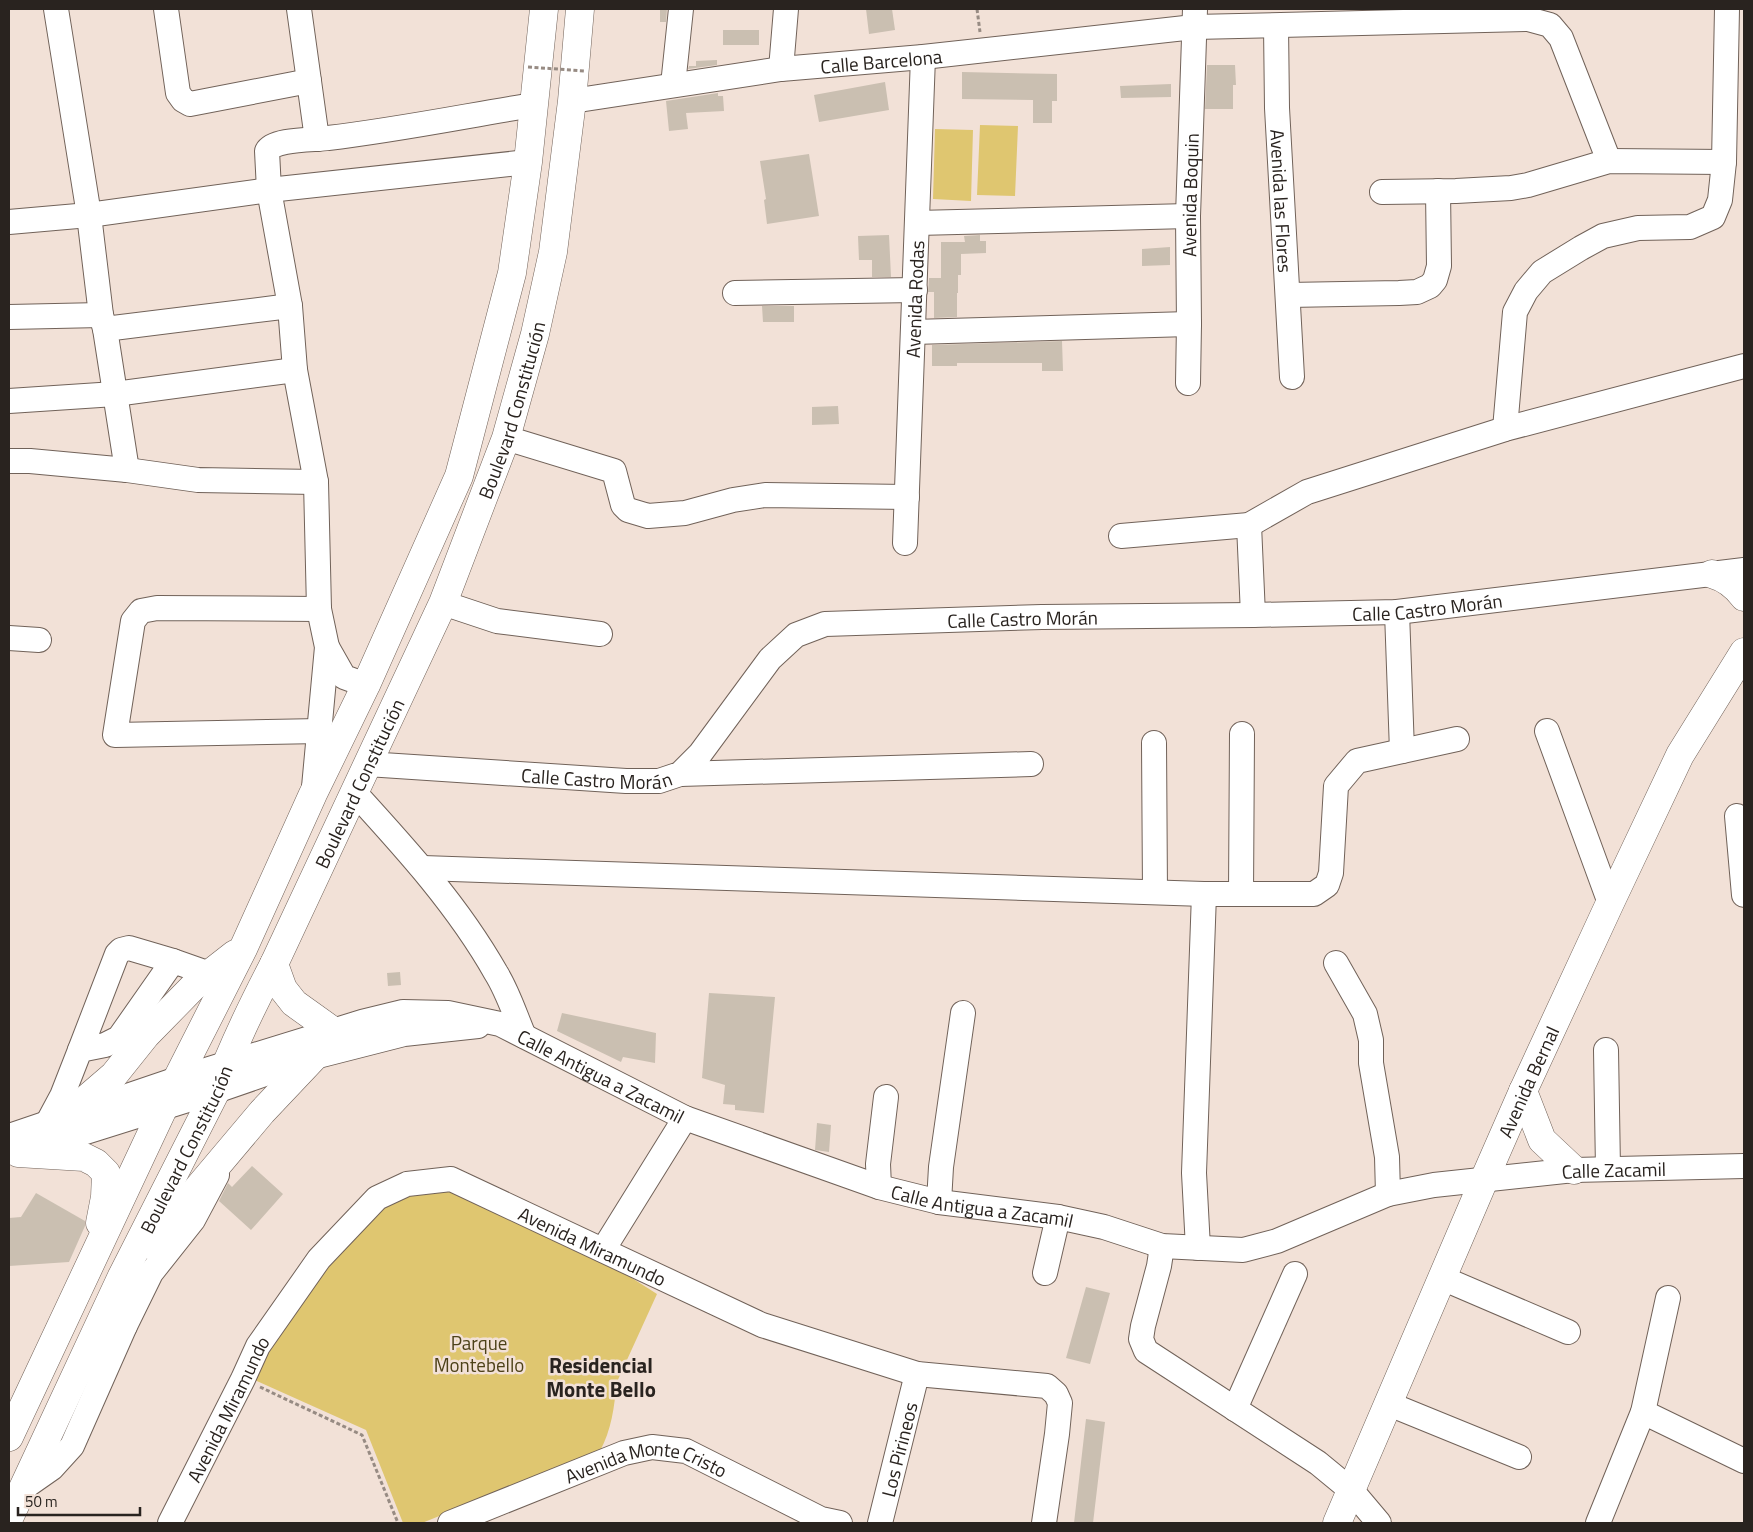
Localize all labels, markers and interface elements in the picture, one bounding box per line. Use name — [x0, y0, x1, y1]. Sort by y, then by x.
street label: Calle Barcelona — [819, 40, 944, 80]
street label: Avenida las Flores — [1264, 128, 1301, 274]
street label: Avenida Boquin — [1173, 133, 1205, 257]
street label: Avenida Rodas — [897, 240, 931, 359]
street label: Boulevard Constitución — [470, 318, 552, 503]
street label: Calle Castro Morán — [1352, 585, 1504, 627]
street label: Calle Castro Morán — [947, 602, 1098, 635]
street label: Boulevard Constitución — [306, 694, 411, 873]
street label: Calle Castro Morán — [520, 760, 676, 796]
street label: Calle Antigua a Zacamil — [513, 1021, 690, 1130]
street label: Avenida Bernal — [1490, 1021, 1566, 1142]
street label: Boulevard Constitución — [132, 1061, 239, 1238]
street label: Calle Zacamil — [1560, 1153, 1666, 1186]
street label: Calle Antigua a Zacamil — [888, 1176, 1076, 1234]
street label: Avenida Miramundo — [514, 1198, 671, 1293]
park label: Parque Montebello — [434, 1328, 524, 1379]
street label: Avenida Miramundo — [179, 1329, 276, 1487]
district label: Residencial Monte Bello — [546, 1349, 656, 1405]
street label: Los Pirineos — [873, 1399, 924, 1500]
text: Avenida Monte Cristo — [560, 1432, 733, 1490]
street label: Avenida Monte Cristo — [560, 1465, 732, 1491]
scale bar — [18, 1484, 140, 1516]
text: 50 m — [25, 1490, 58, 1513]

